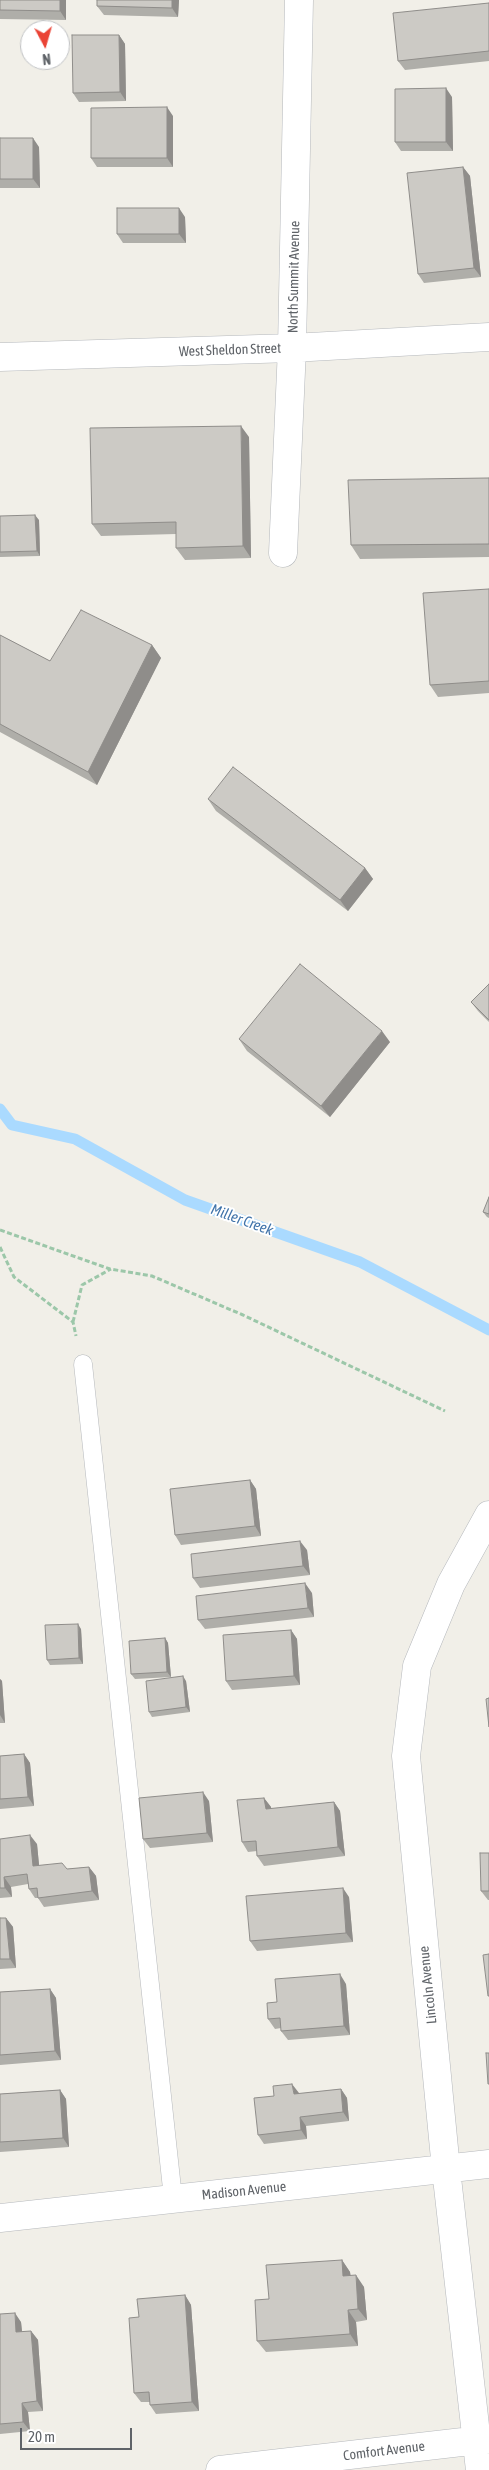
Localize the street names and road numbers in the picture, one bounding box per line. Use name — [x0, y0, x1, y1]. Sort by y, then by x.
street label: North Summit Avenue — [285, 221, 303, 333]
street label: West Sheldon Street — [179, 340, 281, 360]
street label: Lincoln Avenue — [416, 1945, 440, 2025]
street label: Madison Avenue — [201, 2178, 287, 2204]
street label: Comfort Avenue — [342, 2438, 426, 2464]

